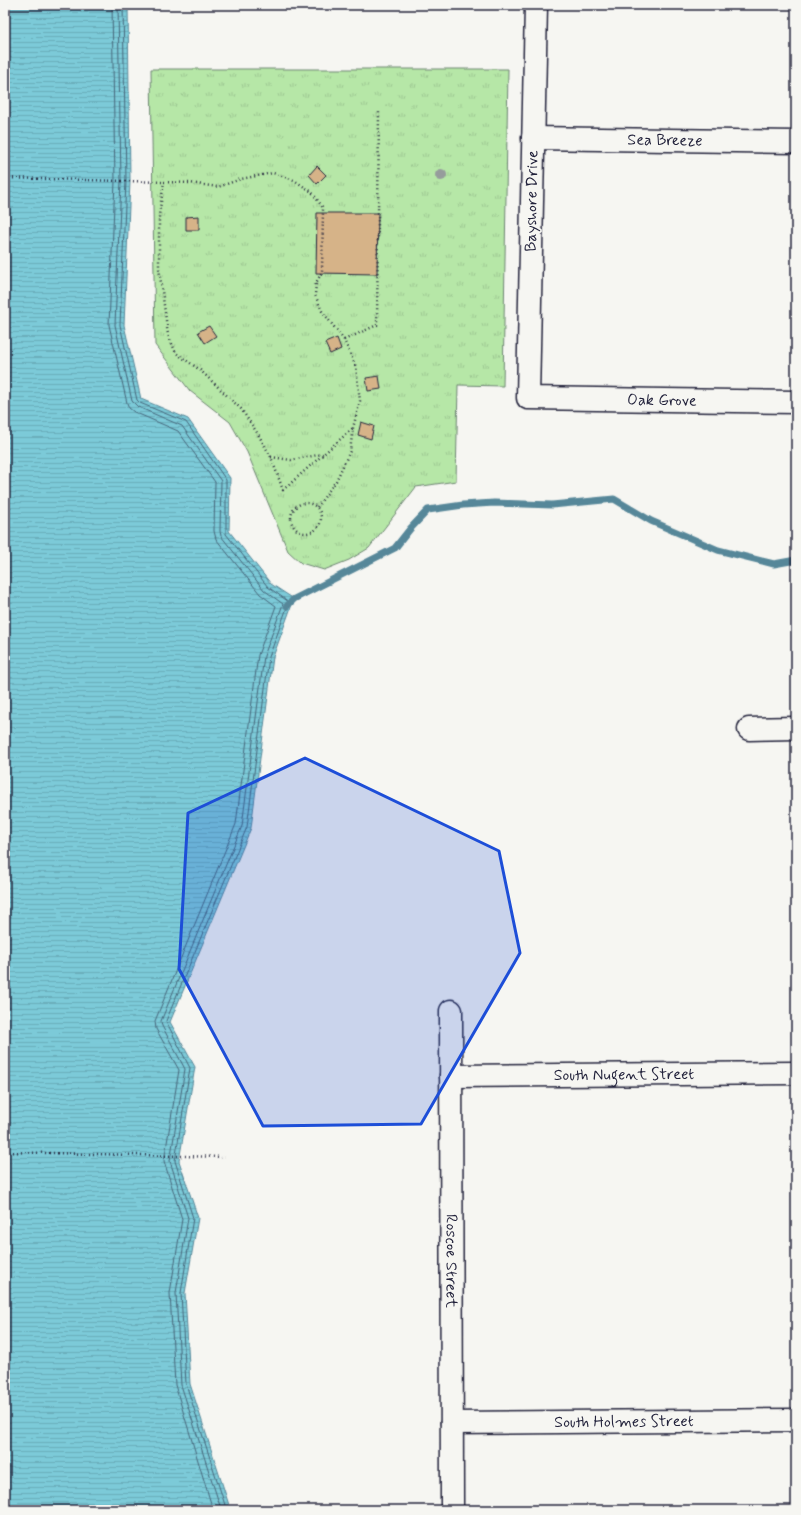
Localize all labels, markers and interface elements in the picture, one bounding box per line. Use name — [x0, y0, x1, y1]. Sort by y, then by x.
street label: Sea Breeze — [627, 129, 703, 151]
street label: Bayshore Drive — [521, 150, 543, 252]
street label: Oak Grove — [627, 389, 697, 411]
street label: South Nugent Street — [554, 1063, 694, 1086]
street label: Roscoe Street — [441, 1214, 462, 1309]
street label: South Holmes Street — [554, 1410, 694, 1433]

